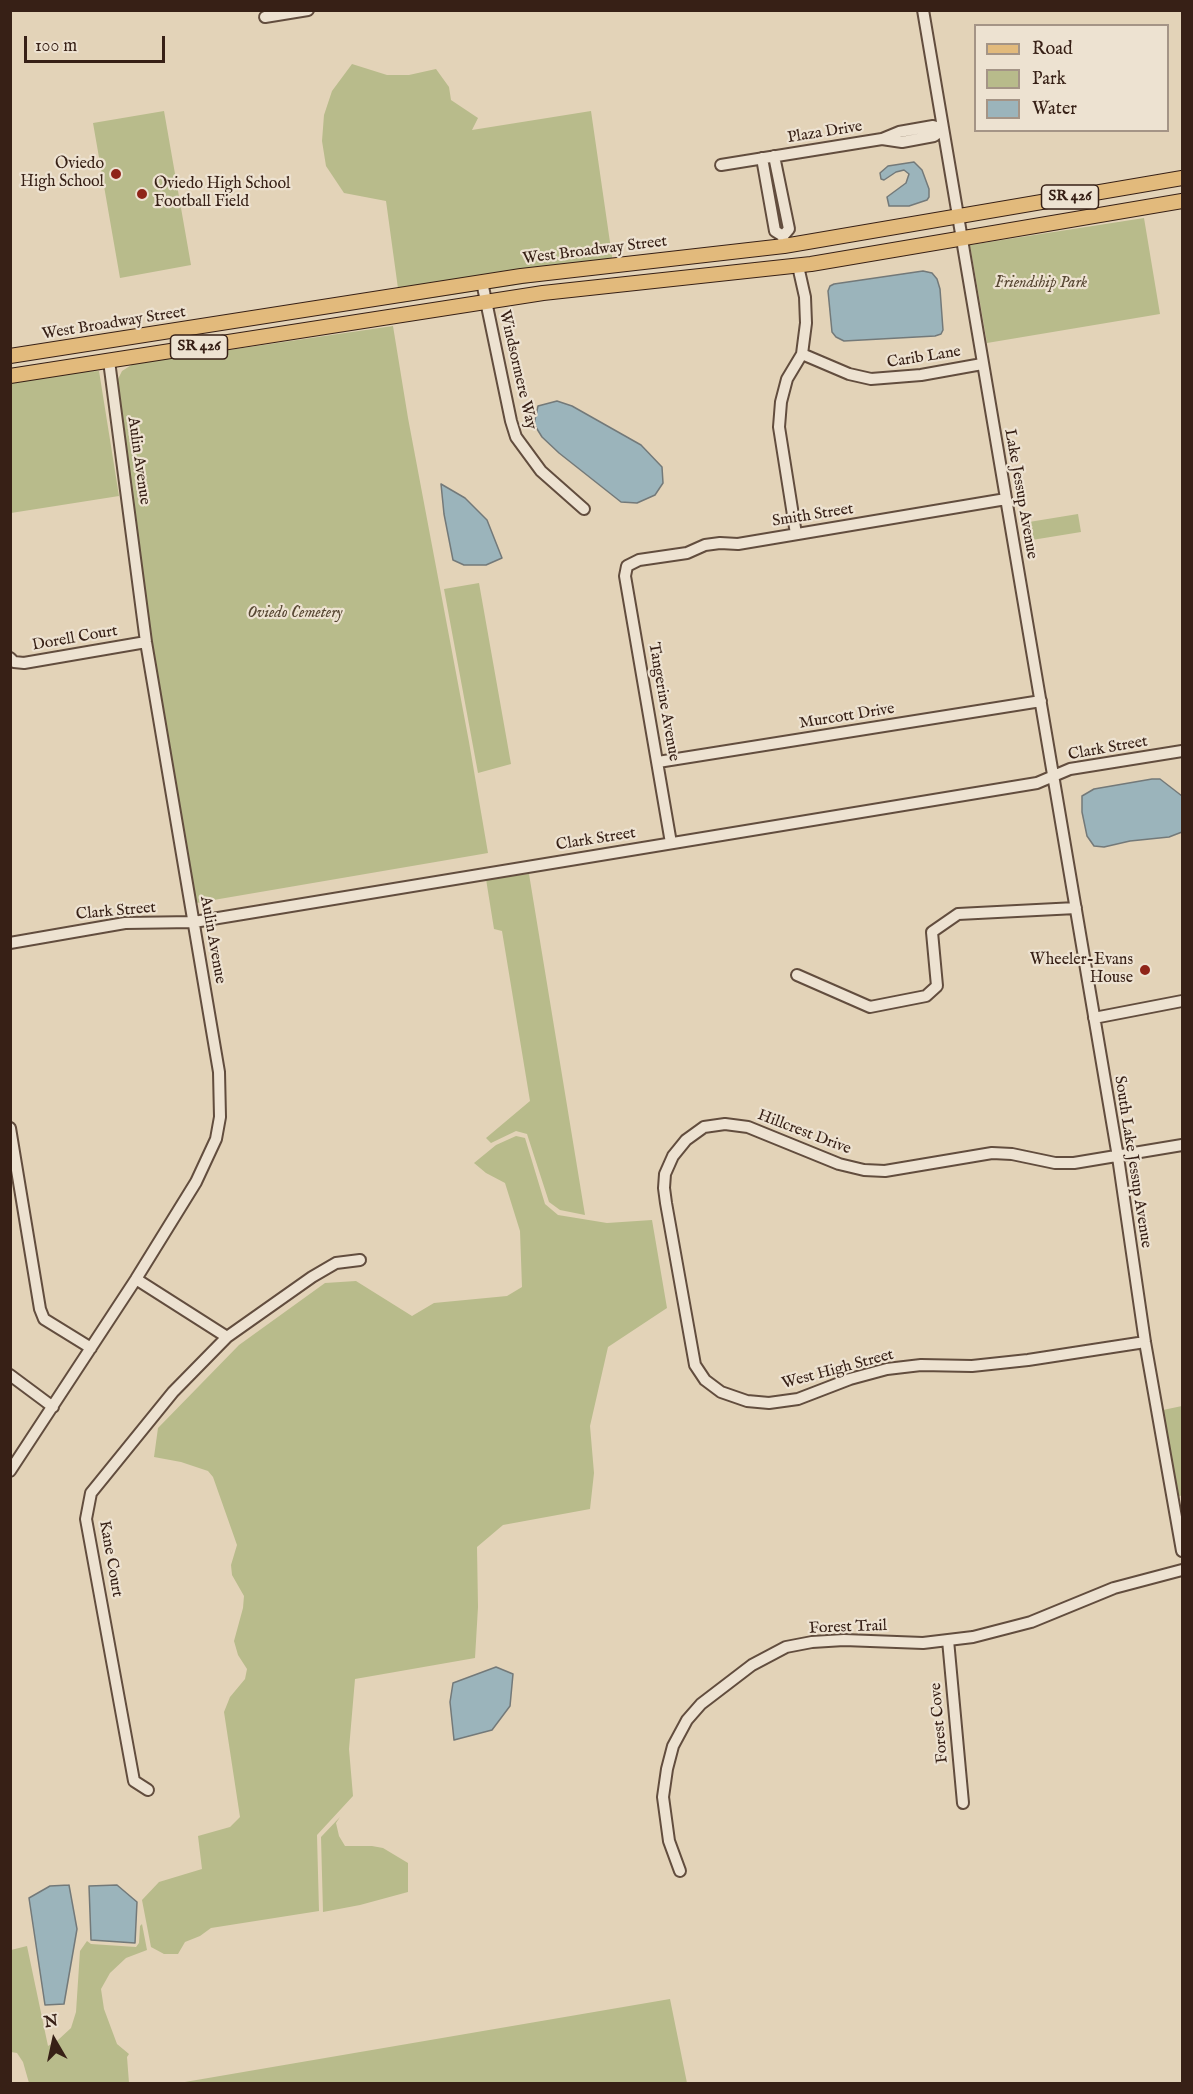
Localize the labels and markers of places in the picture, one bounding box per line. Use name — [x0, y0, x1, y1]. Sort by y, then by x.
place label: Oviedo High School — [20, 155, 104, 193]
marker: Oviedo High School — [109, 167, 123, 181]
place label: Oviedo High School Football Field — [154, 175, 290, 213]
marker: Oviedo High School Football Field — [135, 187, 149, 201]
place label: Wheeler-Evans House — [1030, 951, 1133, 989]
marker: Wheeler-Evans House — [1138, 963, 1152, 977]

